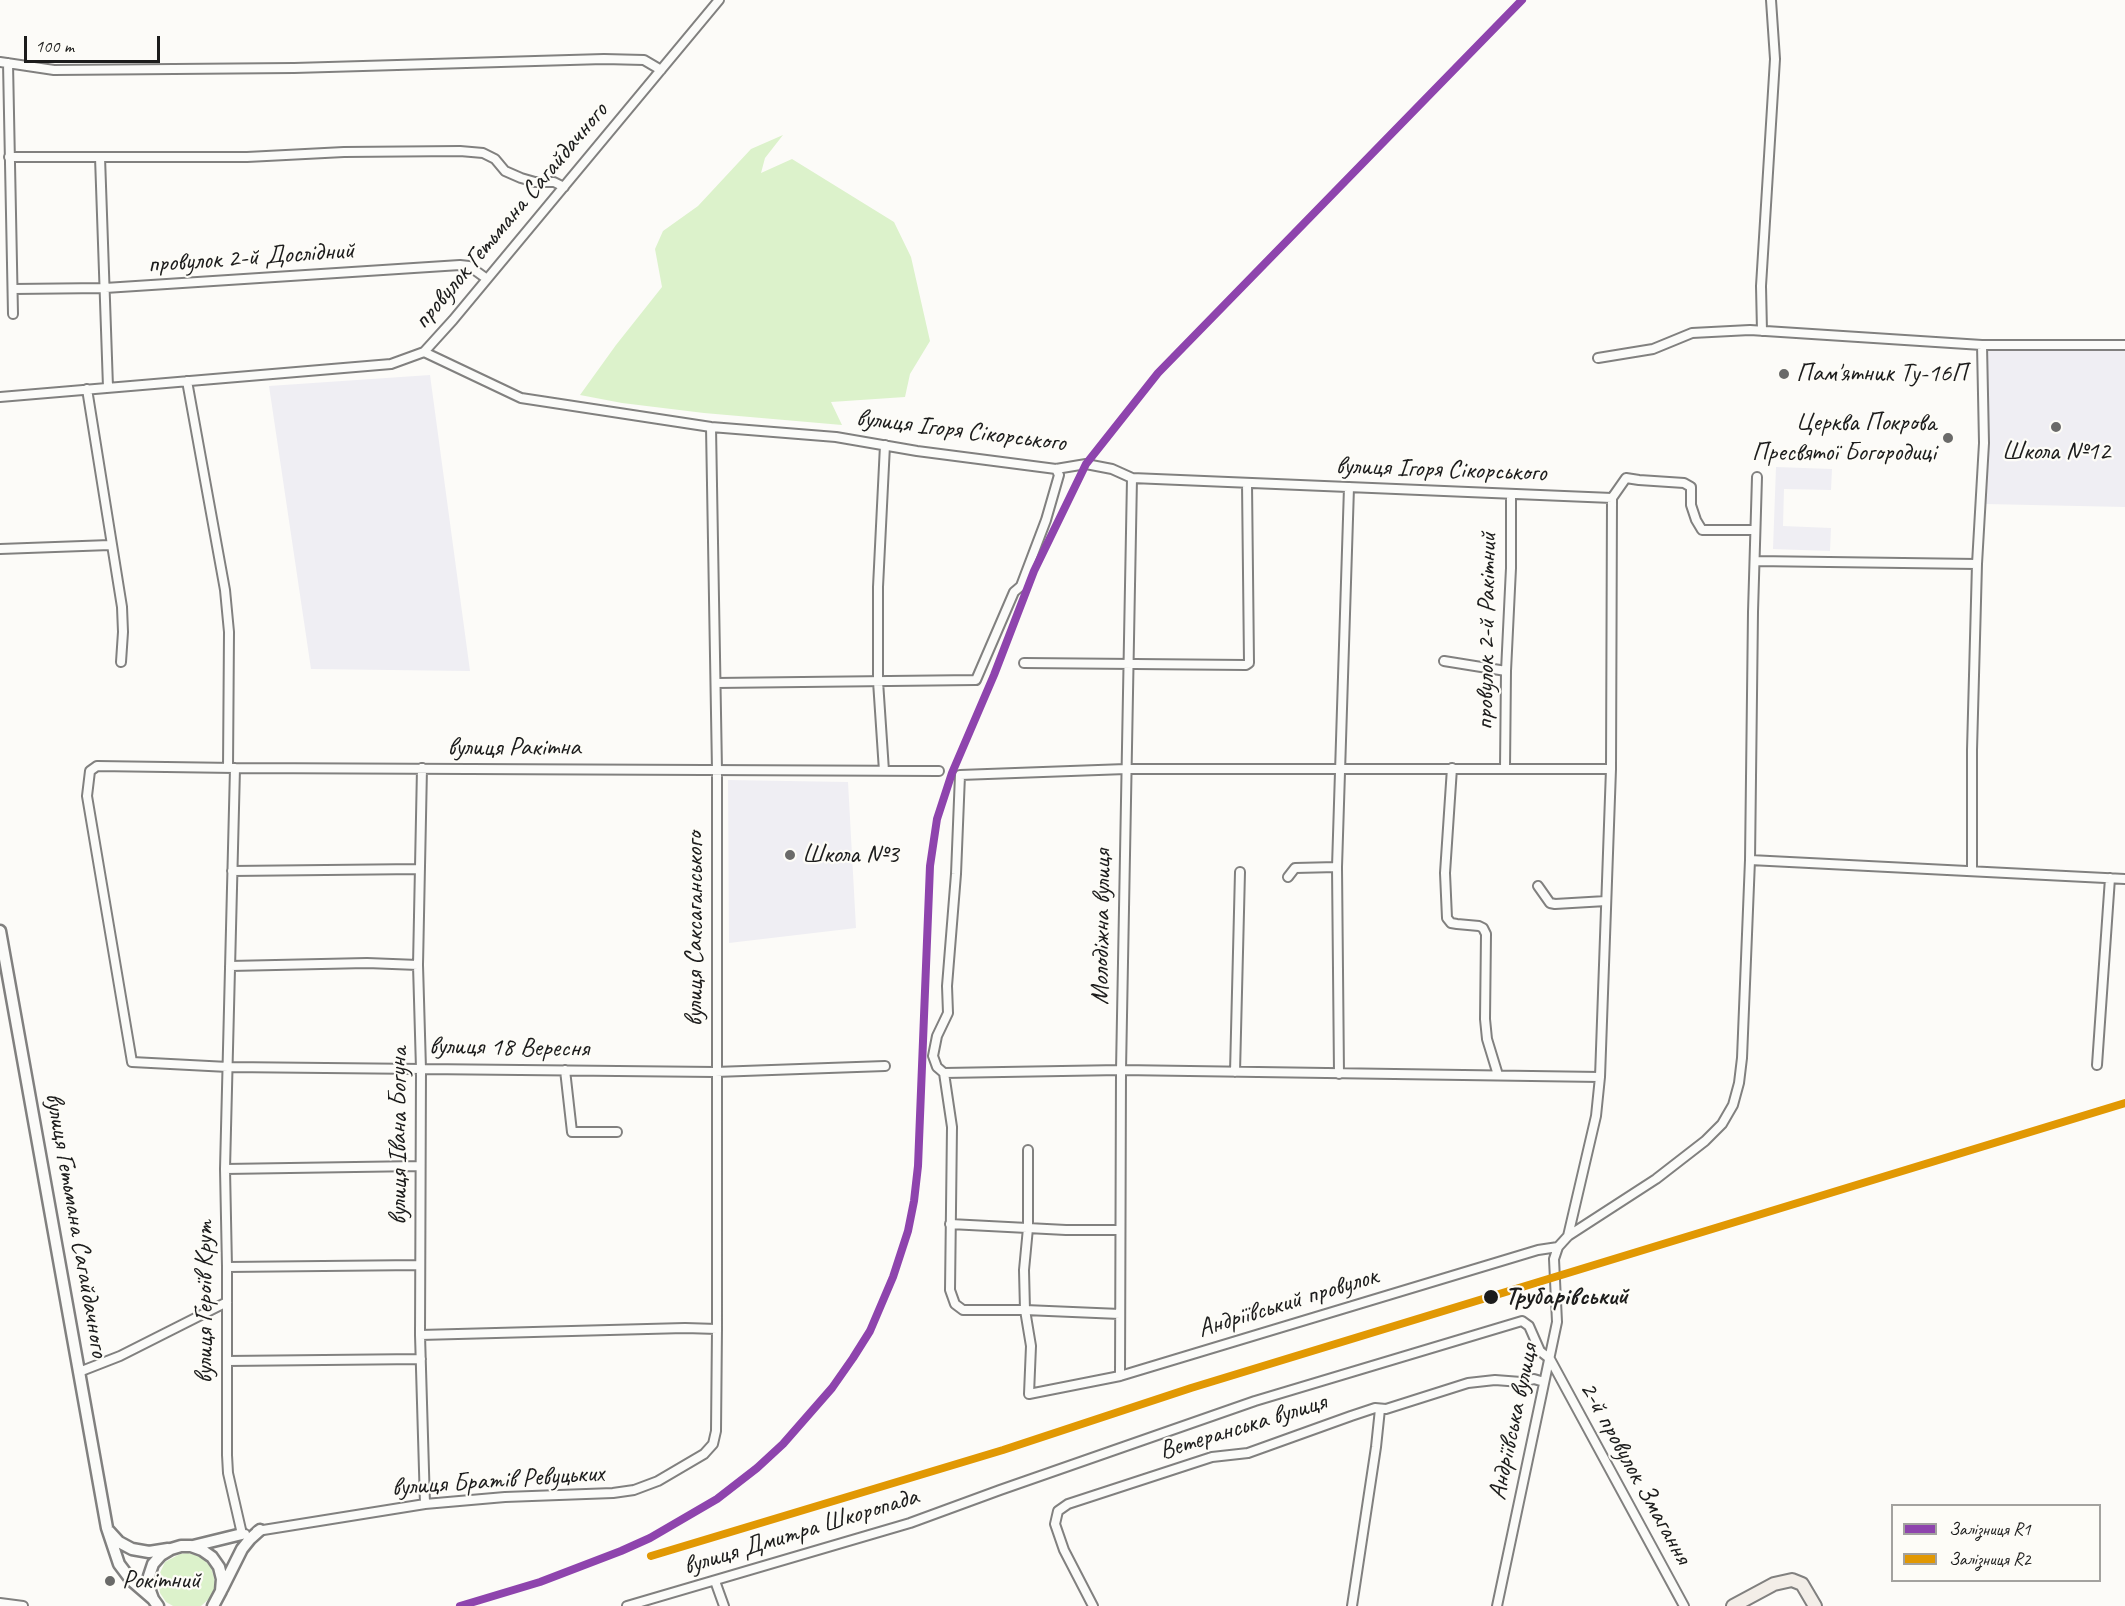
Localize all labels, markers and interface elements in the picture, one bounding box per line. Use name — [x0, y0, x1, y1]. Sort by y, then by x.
scale bar — [27, 24, 164, 62]
text: 100 m — [35, 35, 74, 57]
street label: провулок Гетьмана Сагайдачного — [407, 96, 615, 336]
street label: провулок 2-й Дослідний — [147, 235, 355, 281]
place label: Пам'ятник Ту-16П — [1796, 358, 1967, 390]
marker: Пам'ятник Ту-16П — [1777, 367, 1791, 381]
street label: вулиця Ігоря Сікорського — [855, 403, 1067, 459]
place label: Церква Покрова Пресвятої Богородиці — [1752, 407, 1936, 468]
marker: Школа №12 — [2049, 420, 2063, 434]
marker: Церква Покрова Пресвятої Богородиці — [1941, 431, 1955, 445]
place label: Школа №12 — [2002, 436, 2110, 468]
street label: вулиця Ігоря Сікорського — [1335, 451, 1547, 489]
street label: провулок 2-й Ракітний — [1470, 532, 1504, 730]
street label: вулиця Ракітна — [447, 732, 581, 764]
street label: вулиця Саксаганського — [679, 832, 711, 1026]
place label: Школа №3 — [802, 839, 899, 871]
marker: Школа №3 — [783, 848, 797, 862]
street label: Молодіжна вулиця — [1085, 849, 1119, 1005]
street label: вулиця 18 Вересня — [429, 1031, 589, 1065]
street label: вулиця Івана Богуна — [383, 1047, 415, 1225]
street label: вулиця Гетьмана Сагайдачного — [37, 1090, 115, 1360]
street label: вулиця Героїв Крут — [189, 1220, 221, 1384]
street label: Андріївський провулок — [1194, 1261, 1382, 1345]
place label: Трубарівський — [1505, 1281, 1628, 1313]
marker: Трубарівський — [1482, 1288, 1500, 1306]
street label: Андріївська вулиця — [1482, 1341, 1546, 1503]
street label: 2-й провулок Змагання — [1572, 1376, 1698, 1570]
street label: Ветеранська вулиця — [1156, 1387, 1330, 1467]
street label: вулиця Братів Ревуцьких — [391, 1458, 605, 1504]
street label: вулиця Дмитра Шкоропада — [680, 1481, 922, 1583]
legend — [1891, 1504, 2101, 1582]
text: Залізниця R1 — [1949, 1518, 2031, 1540]
text: Залізниця R2 — [1949, 1548, 2031, 1570]
place label: Рокітний — [122, 1565, 200, 1597]
marker: Рокітний — [103, 1574, 117, 1588]

